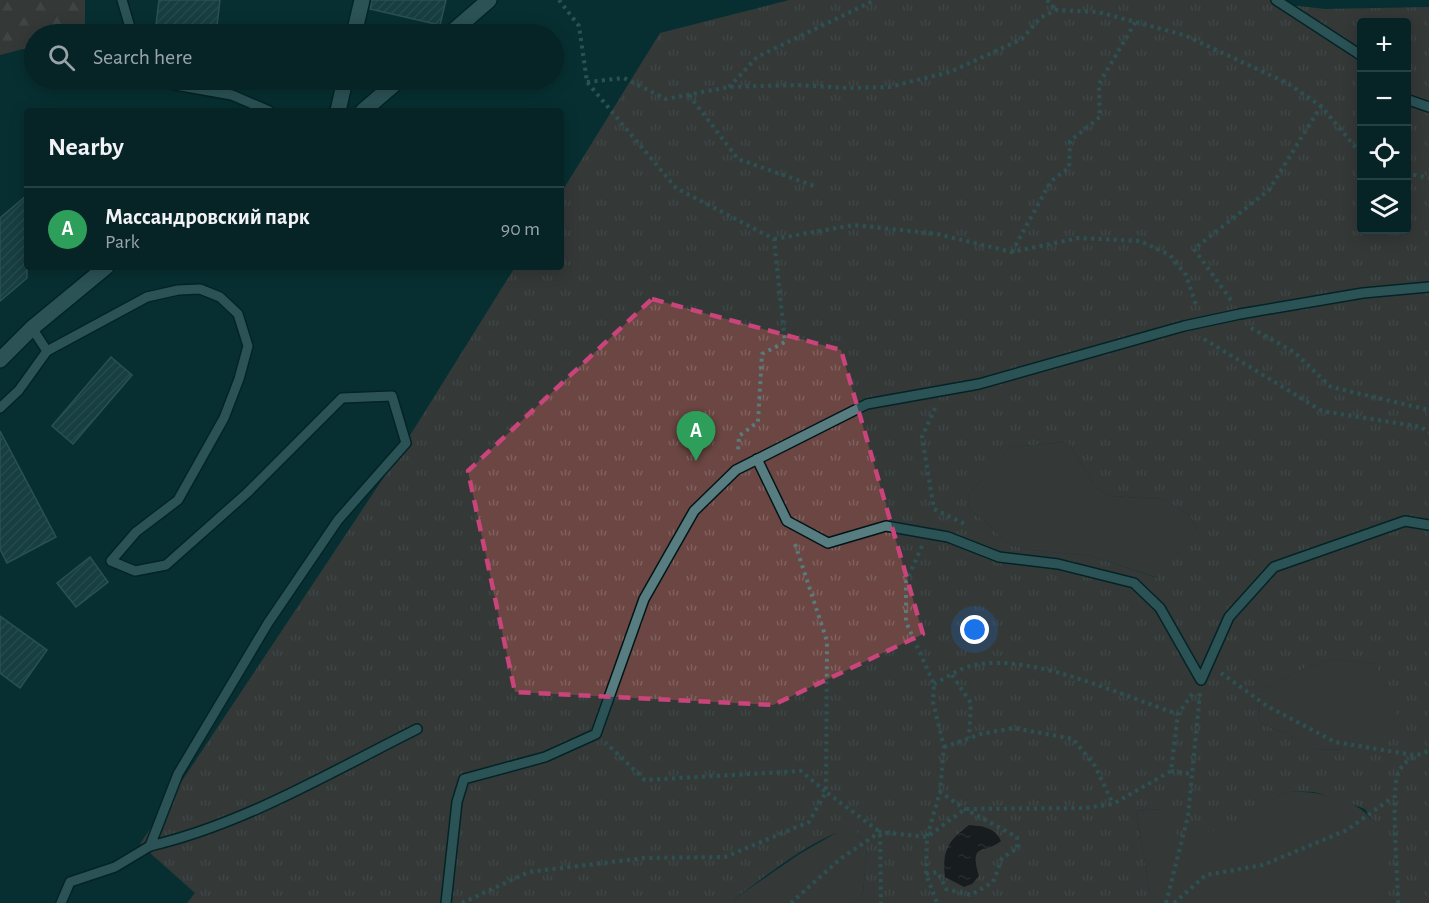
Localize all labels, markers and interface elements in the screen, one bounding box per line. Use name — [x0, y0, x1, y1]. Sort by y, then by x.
map controls — [1357, 18, 1411, 234]
button: + — [1357, 18, 1411, 72]
search box — [24, 24, 564, 90]
icon: search — [45, 41, 78, 74]
text: Search here — [93, 46, 192, 68]
button: − — [1357, 72, 1411, 126]
button: locate — [1357, 126, 1411, 180]
text: Nearby — [48, 134, 124, 160]
button: layers — [1357, 180, 1411, 234]
text: Массандровский парк — [105, 206, 310, 228]
text: A — [62, 219, 74, 239]
text: 90 m — [501, 219, 540, 239]
text: Park — [105, 232, 140, 252]
pin: A — [676, 412, 716, 461]
your location — [960, 615, 989, 644]

